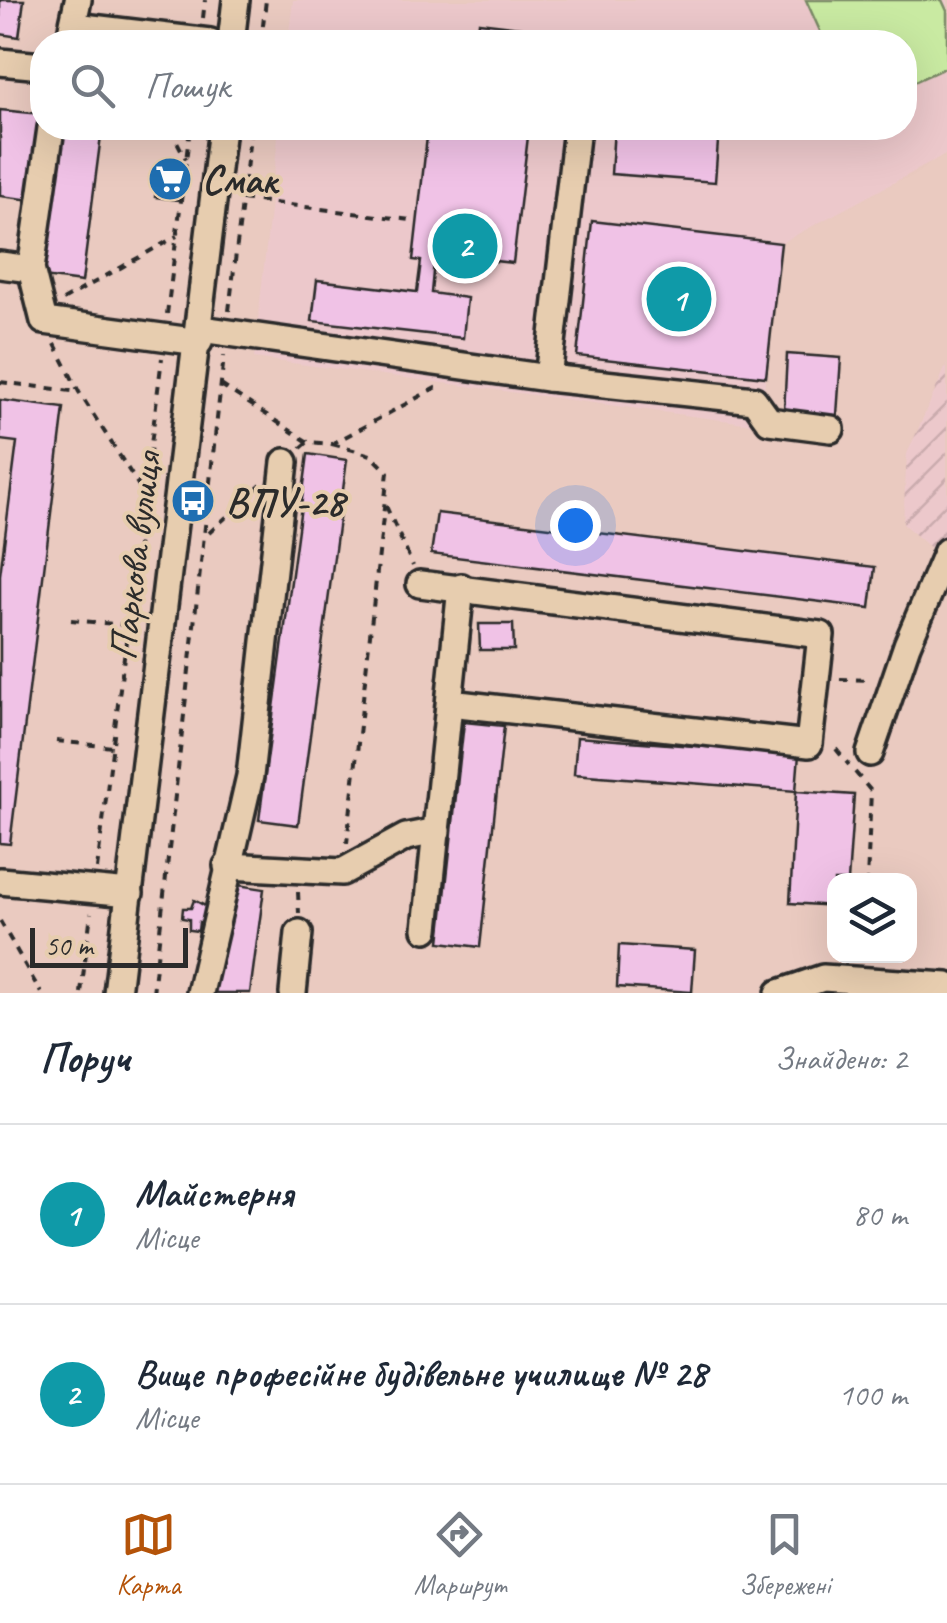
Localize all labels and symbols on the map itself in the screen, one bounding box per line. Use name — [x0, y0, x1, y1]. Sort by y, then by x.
place label: Смак — [202, 155, 280, 205]
supermarket icon: Смак — [147, 156, 193, 202]
pin: 2 — [432, 208, 498, 284]
pin: 1 — [646, 262, 712, 336]
street label: Паркова вулиця — [97, 446, 173, 663]
place label: ВПУ-28 — [226, 477, 349, 527]
bus stop icon: ВПУ-28 — [170, 478, 216, 524]
your location — [550, 500, 601, 551]
scale bar — [30, 923, 188, 968]

